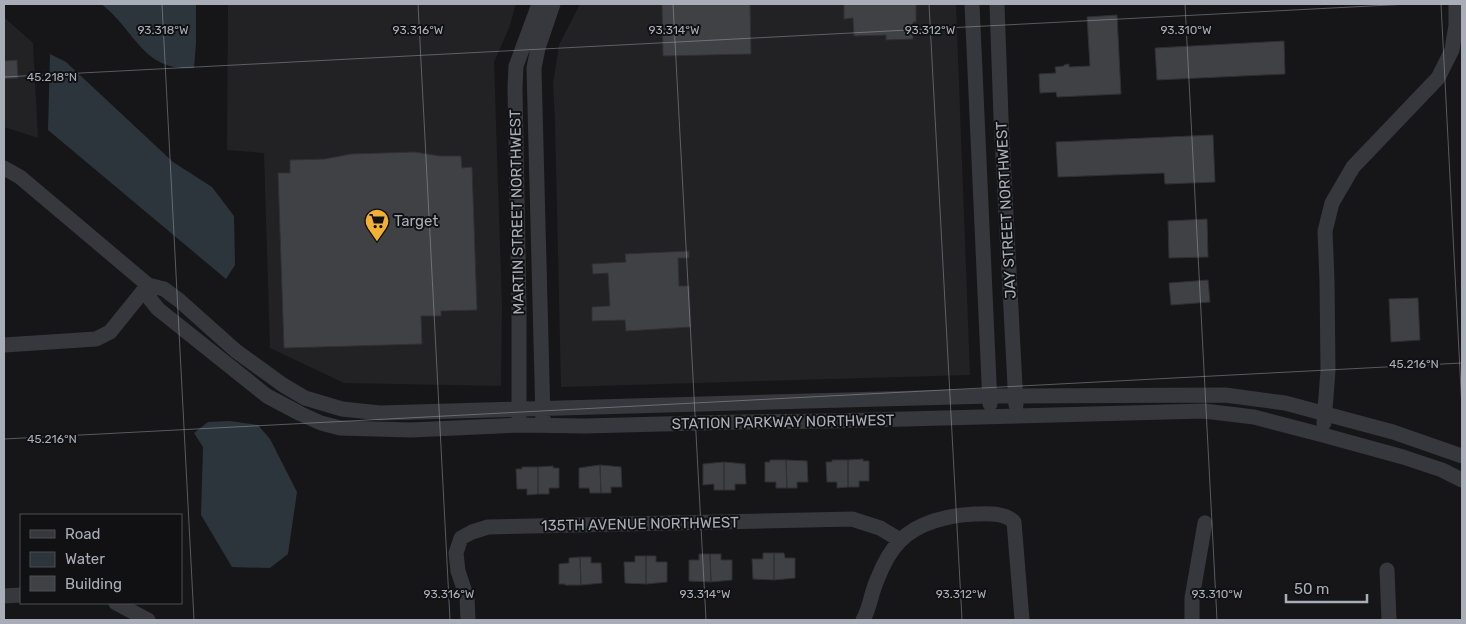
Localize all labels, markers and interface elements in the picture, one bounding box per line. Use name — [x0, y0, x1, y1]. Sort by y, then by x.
text: 93.318°W — [137, 23, 189, 37]
text: 93.316°W — [393, 23, 444, 37]
text: 93.314°W — [648, 23, 700, 37]
text: 93.312°W — [905, 23, 956, 37]
text: 93.310°W — [1160, 23, 1212, 37]
text: 45.218°N — [27, 70, 77, 84]
street label: MARTIN STREET NORTHWEST — [506, 109, 528, 315]
street label: JAY STREET NORTHWEST — [992, 120, 1020, 299]
supermarket icon: Target — [364, 208, 390, 242]
place label: Target — [394, 212, 438, 230]
text: 45.216°N — [1389, 357, 1439, 371]
street label: STATION PARKWAY NORTHWEST — [671, 411, 895, 433]
text: 45.216°N — [27, 432, 77, 446]
street label: 135TH AVENUE NORTHWEST — [541, 513, 739, 535]
legend — [20, 514, 182, 604]
text: Road — [65, 525, 101, 543]
text: Water — [65, 550, 105, 568]
scale bar — [1286, 572, 1367, 604]
text: Building — [65, 575, 122, 593]
text: 50 m — [1294, 580, 1329, 598]
text: 93.316°W — [424, 587, 475, 601]
text: 93.314°W — [679, 587, 731, 601]
text: 93.312°W — [936, 587, 987, 601]
text: 93.310°W — [1191, 587, 1243, 601]

